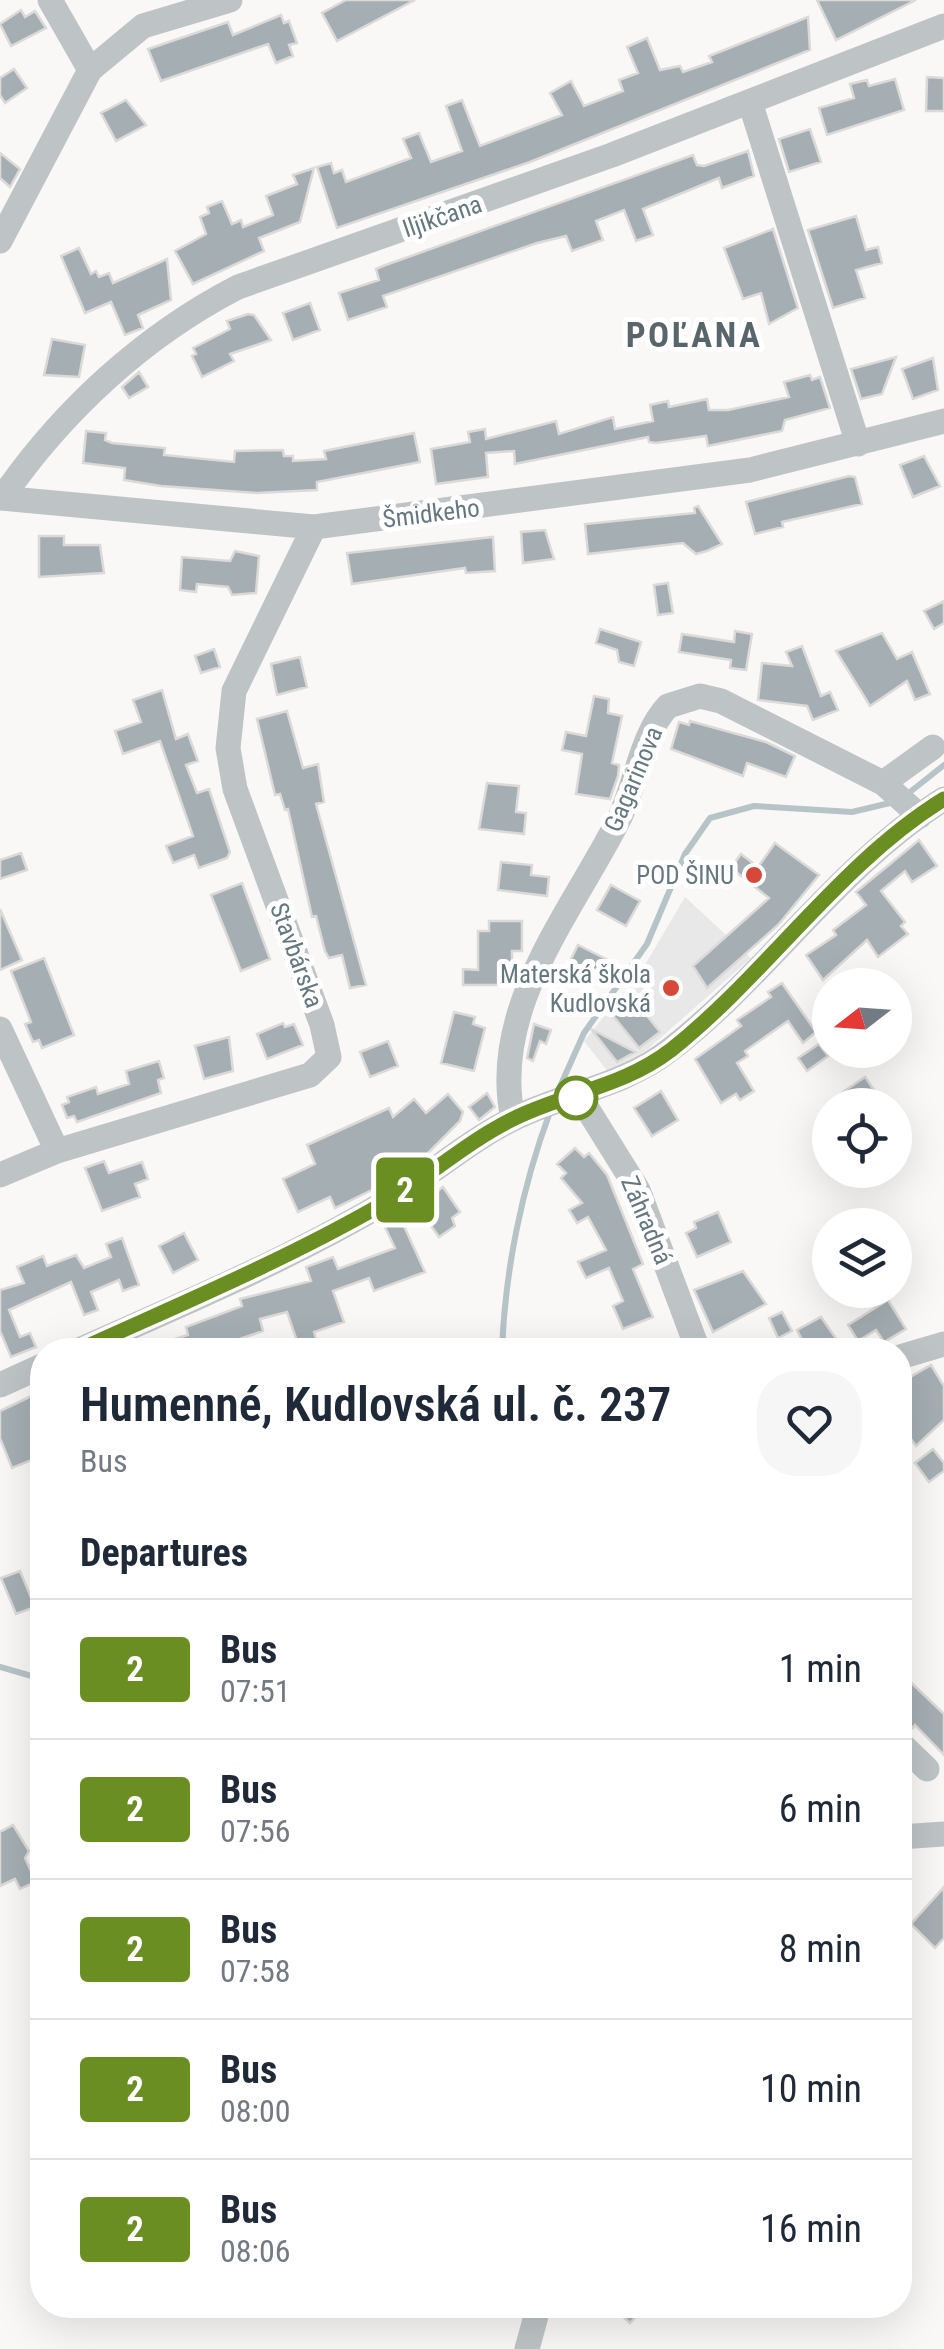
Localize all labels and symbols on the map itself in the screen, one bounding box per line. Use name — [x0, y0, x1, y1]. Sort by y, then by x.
street label: Iljikčana — [399, 189, 486, 244]
district label: POĽANA — [626, 315, 762, 356]
street label: Šmidkeho — [381, 492, 481, 534]
street label: Gagarinova — [598, 722, 669, 836]
place label: POD ŠINU — [636, 860, 734, 890]
marker: POD ŠINU — [743, 864, 765, 886]
street label: Stavbárska — [264, 899, 329, 1012]
place label: Materská škola Kudlovská — [500, 960, 651, 1018]
north arrow — [812, 968, 912, 1068]
marker: Materská škola Kudlovská — [660, 977, 682, 999]
unlabelled marker — [555, 1077, 597, 1119]
line badge: 2 — [372, 1158, 438, 1222]
street label: Záhradná — [615, 1172, 678, 1269]

